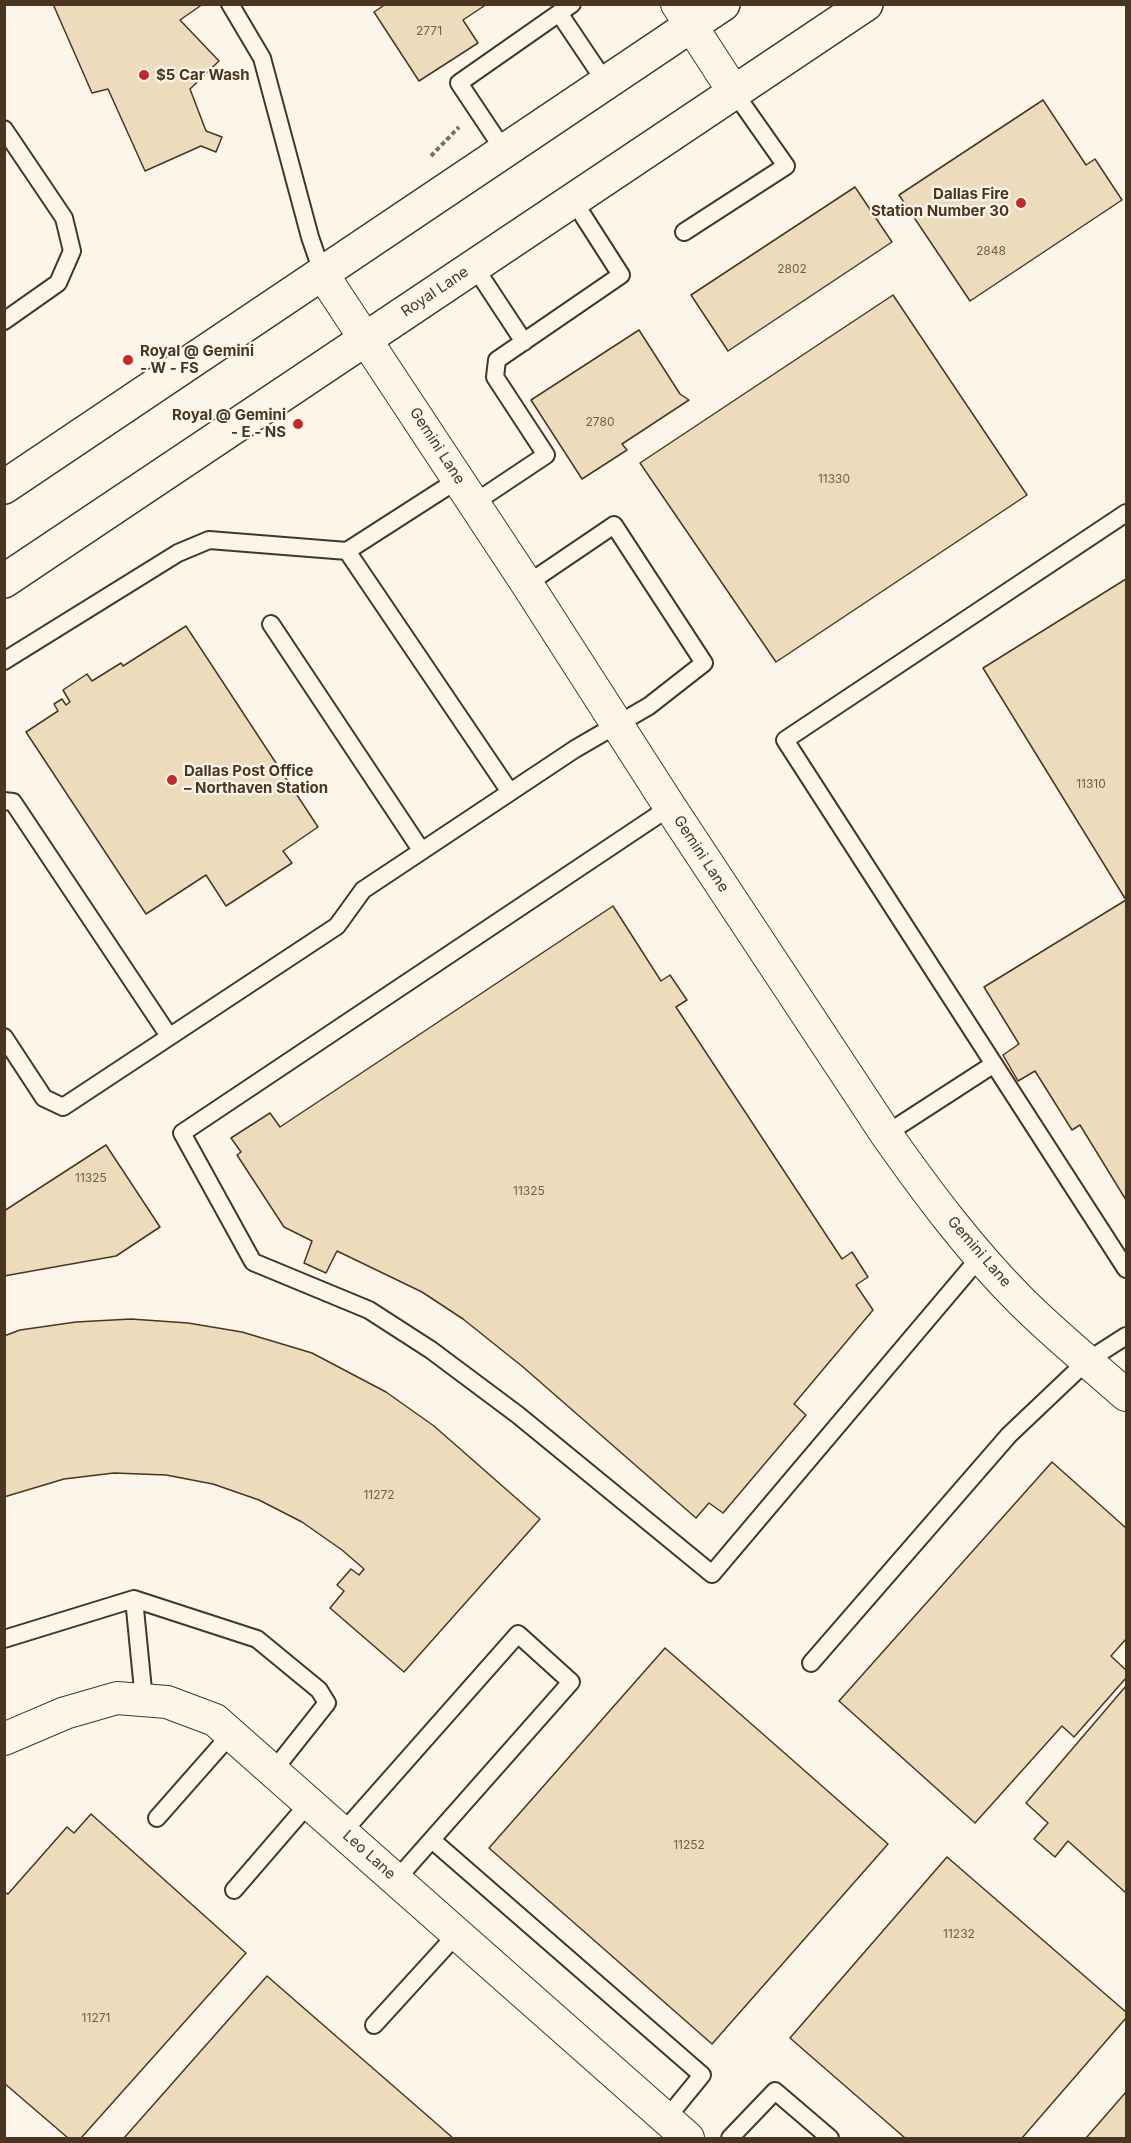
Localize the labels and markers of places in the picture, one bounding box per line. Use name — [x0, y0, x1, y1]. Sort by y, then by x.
place label: $5 Car Wash — [156, 66, 250, 84]
marker: $5 Car Wash — [137, 68, 151, 82]
place label: Dallas Fire Station Number 30 — [871, 185, 1009, 220]
marker: Dallas Fire Station Number 30 — [1014, 196, 1028, 210]
place label: Royal @ Gemini - W - FS — [140, 342, 254, 377]
marker: Royal @ Gemini - W - FS — [121, 353, 135, 367]
place label: Royal @ Gemini - E - NS — [172, 406, 286, 441]
marker: Royal @ Gemini - E - NS — [291, 417, 305, 431]
place label: Dallas Post Office – Northaven Station — [184, 762, 328, 797]
marker: Dallas Post Office – Northaven Station — [165, 773, 179, 787]

